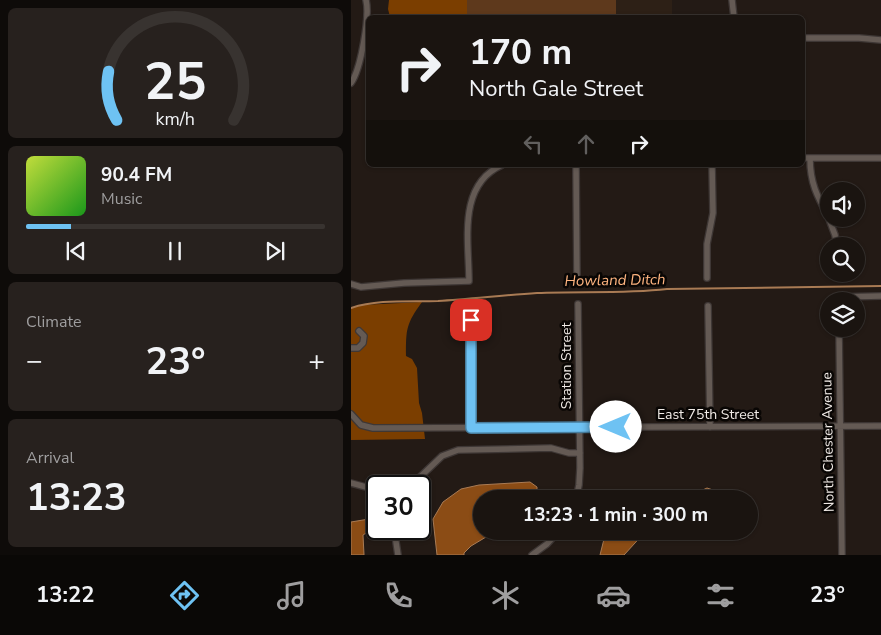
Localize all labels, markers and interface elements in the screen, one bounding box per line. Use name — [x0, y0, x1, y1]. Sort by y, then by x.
text: 170 m — [469, 29, 572, 76]
icon: right — [386, 35, 451, 100]
text: 25 — [144, 46, 207, 117]
text: North Gale Street — [469, 74, 643, 104]
text: km/h — [156, 107, 195, 131]
icon: left — [519, 130, 547, 158]
icon: ahead — [572, 130, 600, 158]
icon: right — [625, 130, 653, 158]
text: 90.4 FM — [101, 162, 172, 188]
map controls — [820, 182, 865, 337]
button: sound — [820, 182, 865, 227]
text: Music — [101, 188, 142, 210]
icon: previous — [62, 237, 90, 265]
icon: pause — [161, 237, 189, 265]
icon: next — [261, 237, 289, 265]
button: search — [820, 237, 865, 282]
water label: Howland Ditch — [564, 269, 666, 291]
button: layers — [820, 292, 865, 337]
pin — [450, 299, 492, 341]
icon: arrive — [457, 306, 485, 334]
text: Climate — [26, 311, 81, 333]
street label: Station Street — [557, 323, 576, 409]
text: 23° — [145, 336, 206, 387]
text: − — [26, 342, 43, 380]
text: + — [308, 342, 325, 380]
street label: North Chester Avenue — [817, 372, 839, 512]
position arrow — [589, 400, 641, 452]
street label: East 75th Street — [657, 405, 759, 424]
text: Arrival — [26, 447, 74, 469]
text: 13:23 — [26, 472, 127, 523]
speed limit sign: 30 — [366, 475, 431, 540]
text: 13:23 · 1 min · 300 m — [523, 502, 708, 528]
icon: directions — [167, 578, 202, 613]
icon: music — [274, 578, 309, 613]
icon: phone — [381, 578, 416, 613]
icon: climate — [488, 578, 523, 613]
icon: car — [596, 578, 631, 613]
icon: filters — [703, 578, 738, 613]
text: 13:22 — [36, 580, 94, 610]
text: 23° — [810, 580, 845, 610]

